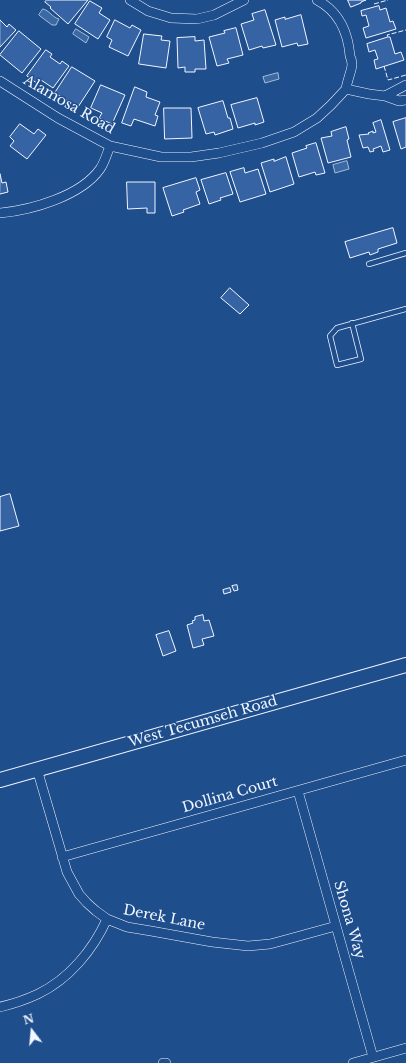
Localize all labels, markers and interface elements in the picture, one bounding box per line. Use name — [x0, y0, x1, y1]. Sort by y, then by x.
street label: Alamosa Road — [20, 72, 118, 138]
street label: West Tecumseh Road — [127, 693, 279, 751]
street label: Dollina Court — [180, 773, 280, 817]
street label: Shona Way — [330, 879, 368, 961]
street label: Derek Lane — [122, 902, 206, 934]
north arrow — [12, 1011, 52, 1051]
text: N — [22, 1011, 36, 1028]

